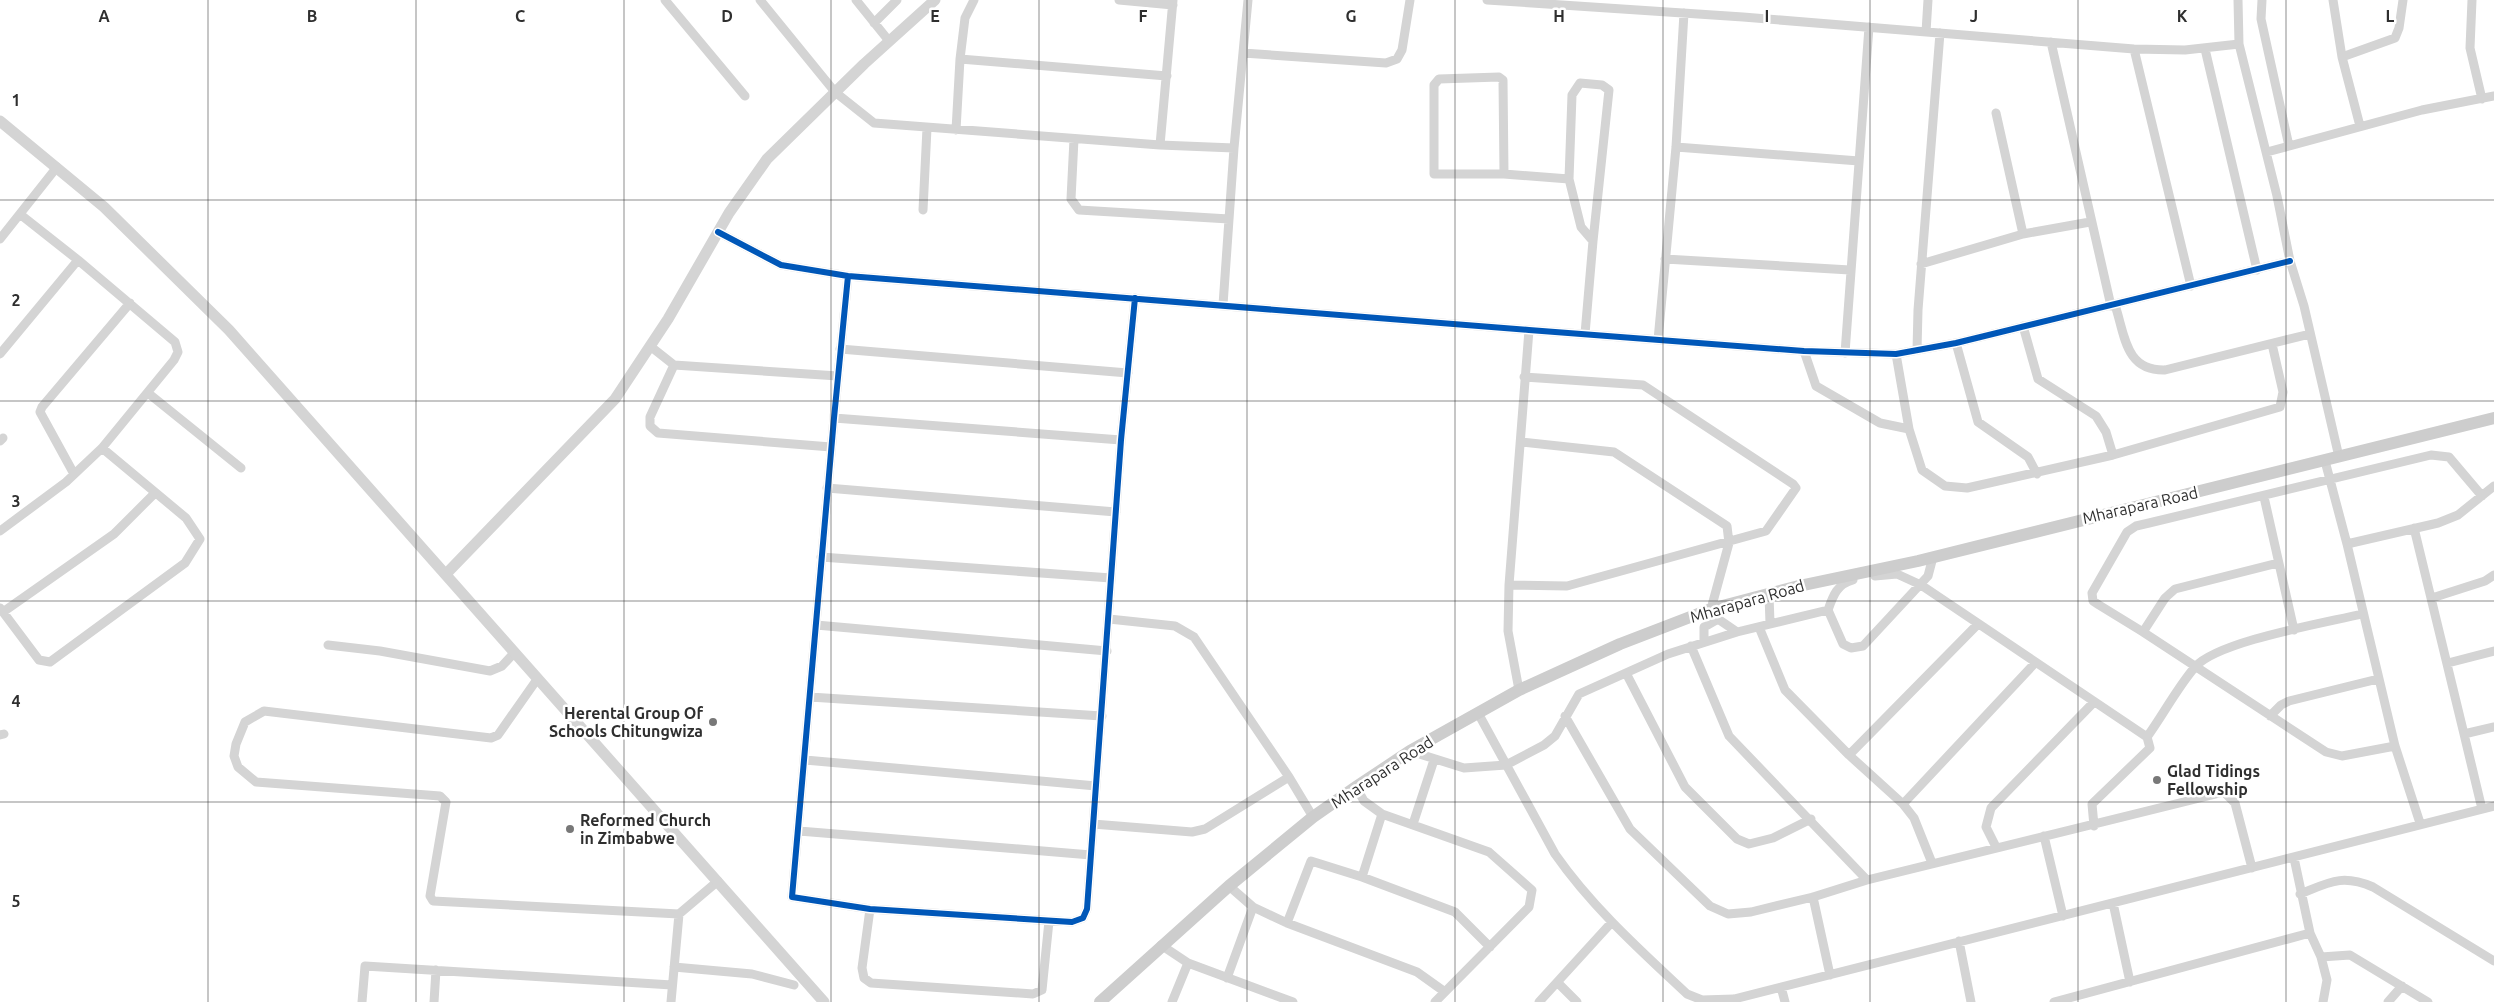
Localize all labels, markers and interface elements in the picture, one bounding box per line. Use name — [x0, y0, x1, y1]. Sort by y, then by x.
text: A — [98, 7, 110, 25]
text: B — [307, 7, 317, 25]
text: C — [515, 7, 525, 25]
text: D — [721, 7, 733, 25]
text: E — [930, 7, 940, 25]
text: F — [1139, 7, 1148, 25]
text: G — [1345, 7, 1357, 25]
text: H — [1553, 7, 1565, 25]
text: I — [1765, 7, 1769, 25]
text: J — [1970, 7, 1978, 25]
text: K — [2177, 7, 2188, 25]
text: L — [2386, 7, 2395, 25]
text: 1 — [11, 91, 21, 109]
text: 2 — [11, 291, 21, 309]
street label: Mharapara Road — [2081, 483, 2199, 527]
text: 3 — [11, 492, 21, 510]
street label: Mharapara Road — [1688, 576, 1806, 626]
text: 4 — [11, 692, 21, 710]
place label: Herental Group Of Schools Chitungwiza — [549, 704, 703, 740]
marker: Herental Group Of Schools Chitungwiza — [707, 716, 719, 728]
street label: Mharapara Road — [1328, 732, 1436, 812]
place label: Glad Tidings Fellowship — [2167, 762, 2260, 798]
marker: Glad Tidings Fellowship — [2151, 774, 2163, 786]
place label: Reformed Church in Zimbabwe — [580, 811, 711, 847]
marker: Reformed Church in Zimbabwe — [564, 823, 576, 835]
text: 5 — [11, 892, 21, 910]

